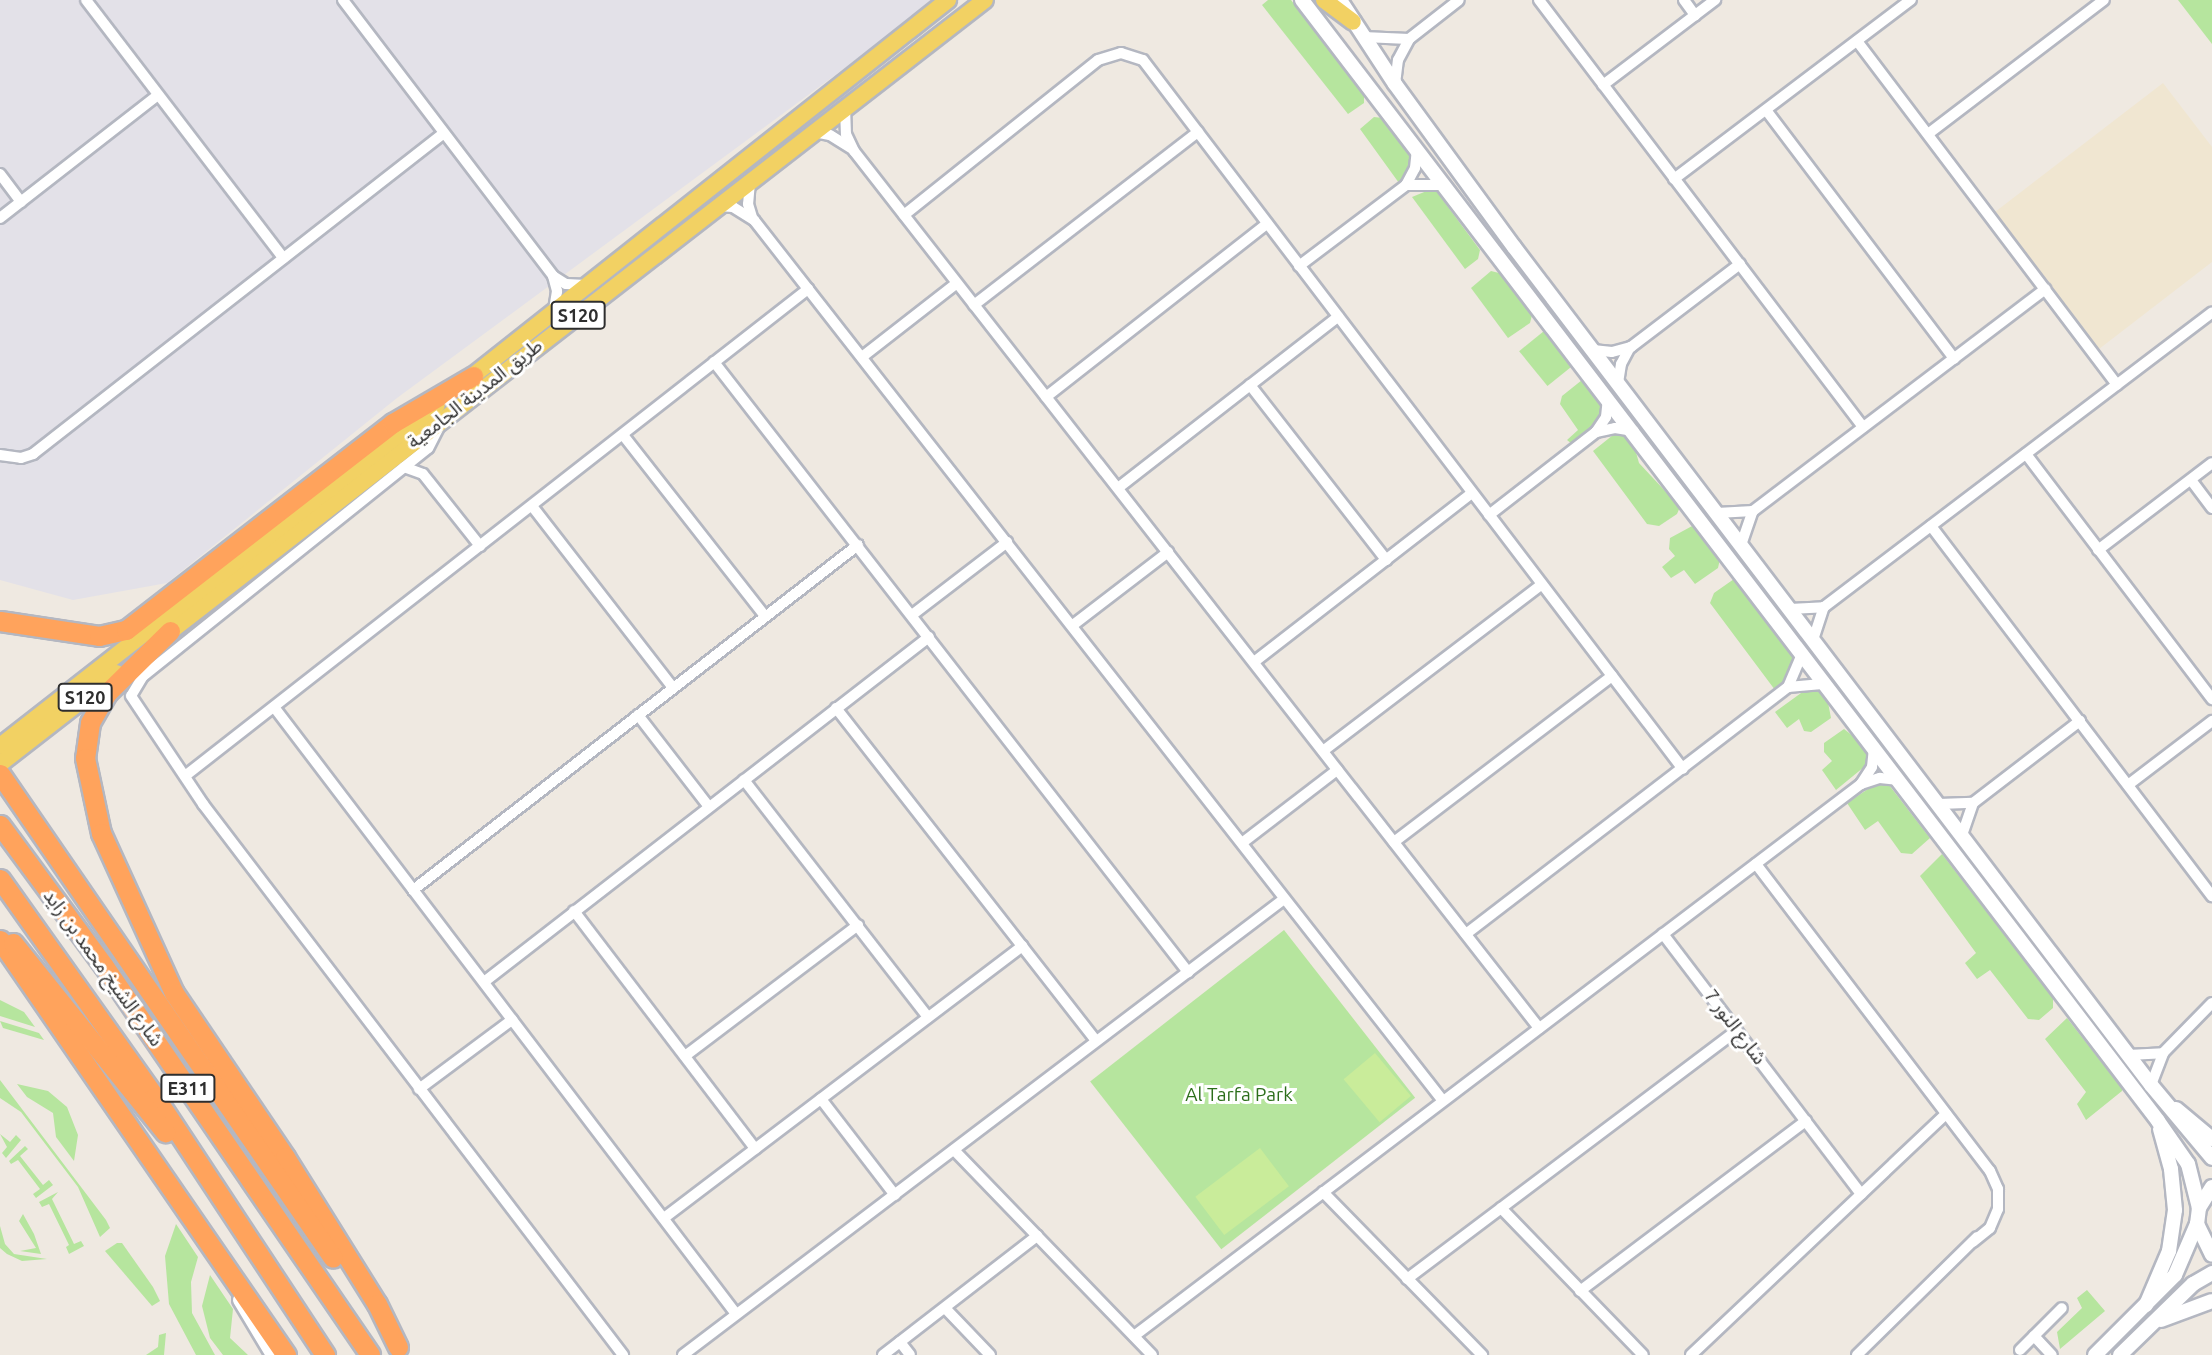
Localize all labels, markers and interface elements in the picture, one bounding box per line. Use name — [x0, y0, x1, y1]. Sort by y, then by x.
road number: S120 — [550, 300, 606, 330]
street label: طريق المدينة الجامعية — [403, 334, 547, 454]
road number: S120 — [57, 682, 113, 712]
street label: شارع الشيخ محمد بن زايد — [38, 885, 168, 1051]
street label: شارع النور 7 — [1699, 985, 1771, 1069]
road number: E311 — [160, 1073, 216, 1102]
park label: Al Tarfa Park — [1185, 1084, 1293, 1106]

